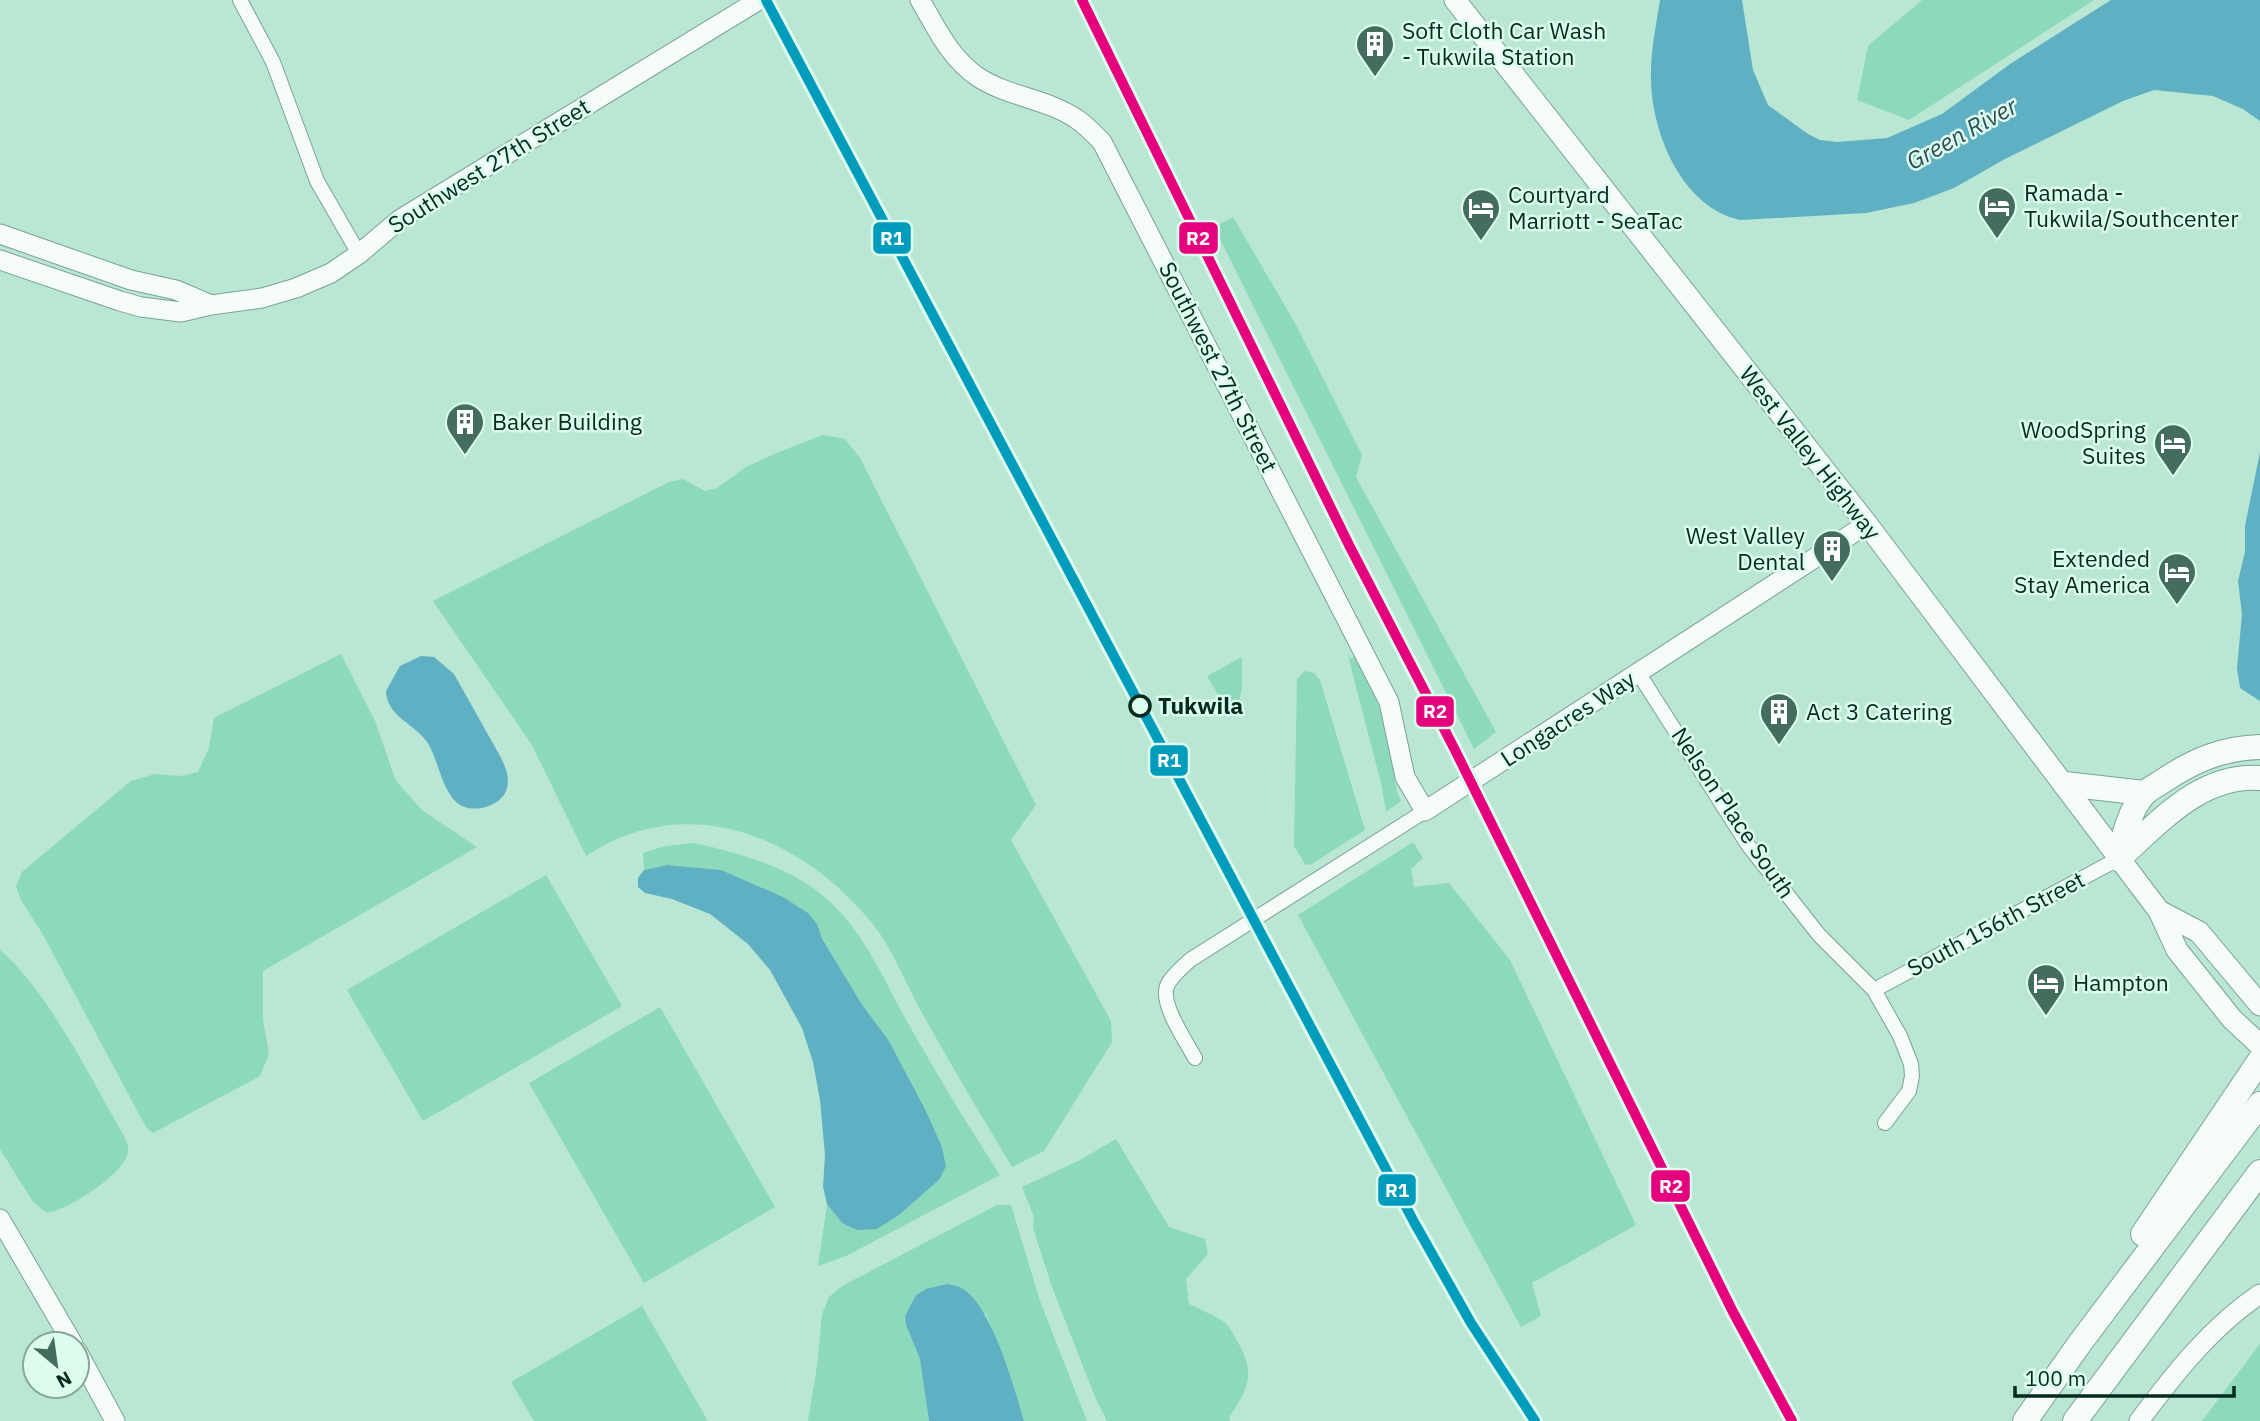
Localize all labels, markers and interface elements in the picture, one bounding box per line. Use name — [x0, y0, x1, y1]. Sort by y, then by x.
place label: Soft Cloth Car Wash - Tukwila Station — [1402, 15, 1606, 71]
building icon: Soft Cloth Car Wash - Tukwila Station — [1354, 23, 1396, 78]
water label: Green River — [1900, 89, 2024, 177]
street label: Southwest 27th Street — [382, 91, 595, 239]
place label: Ramada - Tukwila/Southcenter — [2024, 177, 2239, 233]
place label: Courtyard Marriott - SeaTac — [1508, 179, 1683, 235]
hotel icon: Ramada - Tukwila/Southcenter — [1976, 185, 2018, 240]
hotel icon: Courtyard Marriott - SeaTac — [1460, 187, 1502, 242]
line badge: R1 — [872, 221, 912, 255]
line badge: R2 — [1178, 221, 1219, 255]
text: R1 — [880, 226, 905, 250]
text: R2 — [1186, 226, 1210, 250]
street label: Southwest 27th Street — [1153, 256, 1285, 477]
street label: West Valley Highway — [1733, 359, 1888, 546]
building icon: Baker Building — [444, 401, 486, 456]
place label: Baker Building — [492, 406, 642, 436]
place label: WoodSpring Suites — [2021, 414, 2146, 470]
hotel icon: WoodSpring Suites — [2152, 422, 2194, 477]
place label: West Valley Dental — [1686, 520, 1806, 576]
building icon: West Valley Dental — [1811, 528, 1853, 583]
place label: Extended Stay America — [2014, 543, 2150, 599]
hotel icon: Extended Stay America — [2156, 551, 2198, 606]
street label: Longacres Way — [1494, 663, 1641, 773]
place label: Tukwila — [1158, 690, 1243, 720]
building icon: Act 3 Catering — [1758, 691, 1800, 746]
marker: Tukwila — [1129, 695, 1151, 717]
line badge: R2 — [1415, 695, 1455, 728]
place label: Act 3 Catering — [1806, 696, 1952, 726]
text: R2 — [1423, 699, 1447, 723]
street label: Nelson Place South — [1665, 721, 1802, 904]
line badge: R1 — [1149, 744, 1189, 777]
text: R1 — [1157, 748, 1182, 772]
street label: South 156th Street — [1902, 864, 2090, 983]
hotel icon: Hampton — [2025, 962, 2067, 1017]
place label: Hampton — [2073, 967, 2169, 997]
line badge: R2 — [1650, 1169, 1691, 1203]
line badge: R1 — [1377, 1173, 1417, 1207]
text: R2 — [1659, 1174, 1683, 1198]
text: R1 — [1385, 1178, 1410, 1202]
north arrow — [21, 1330, 91, 1400]
scale bar — [2015, 1354, 2234, 1398]
text: 100 m — [2025, 1364, 2086, 1392]
text: N — [52, 1366, 76, 1394]

